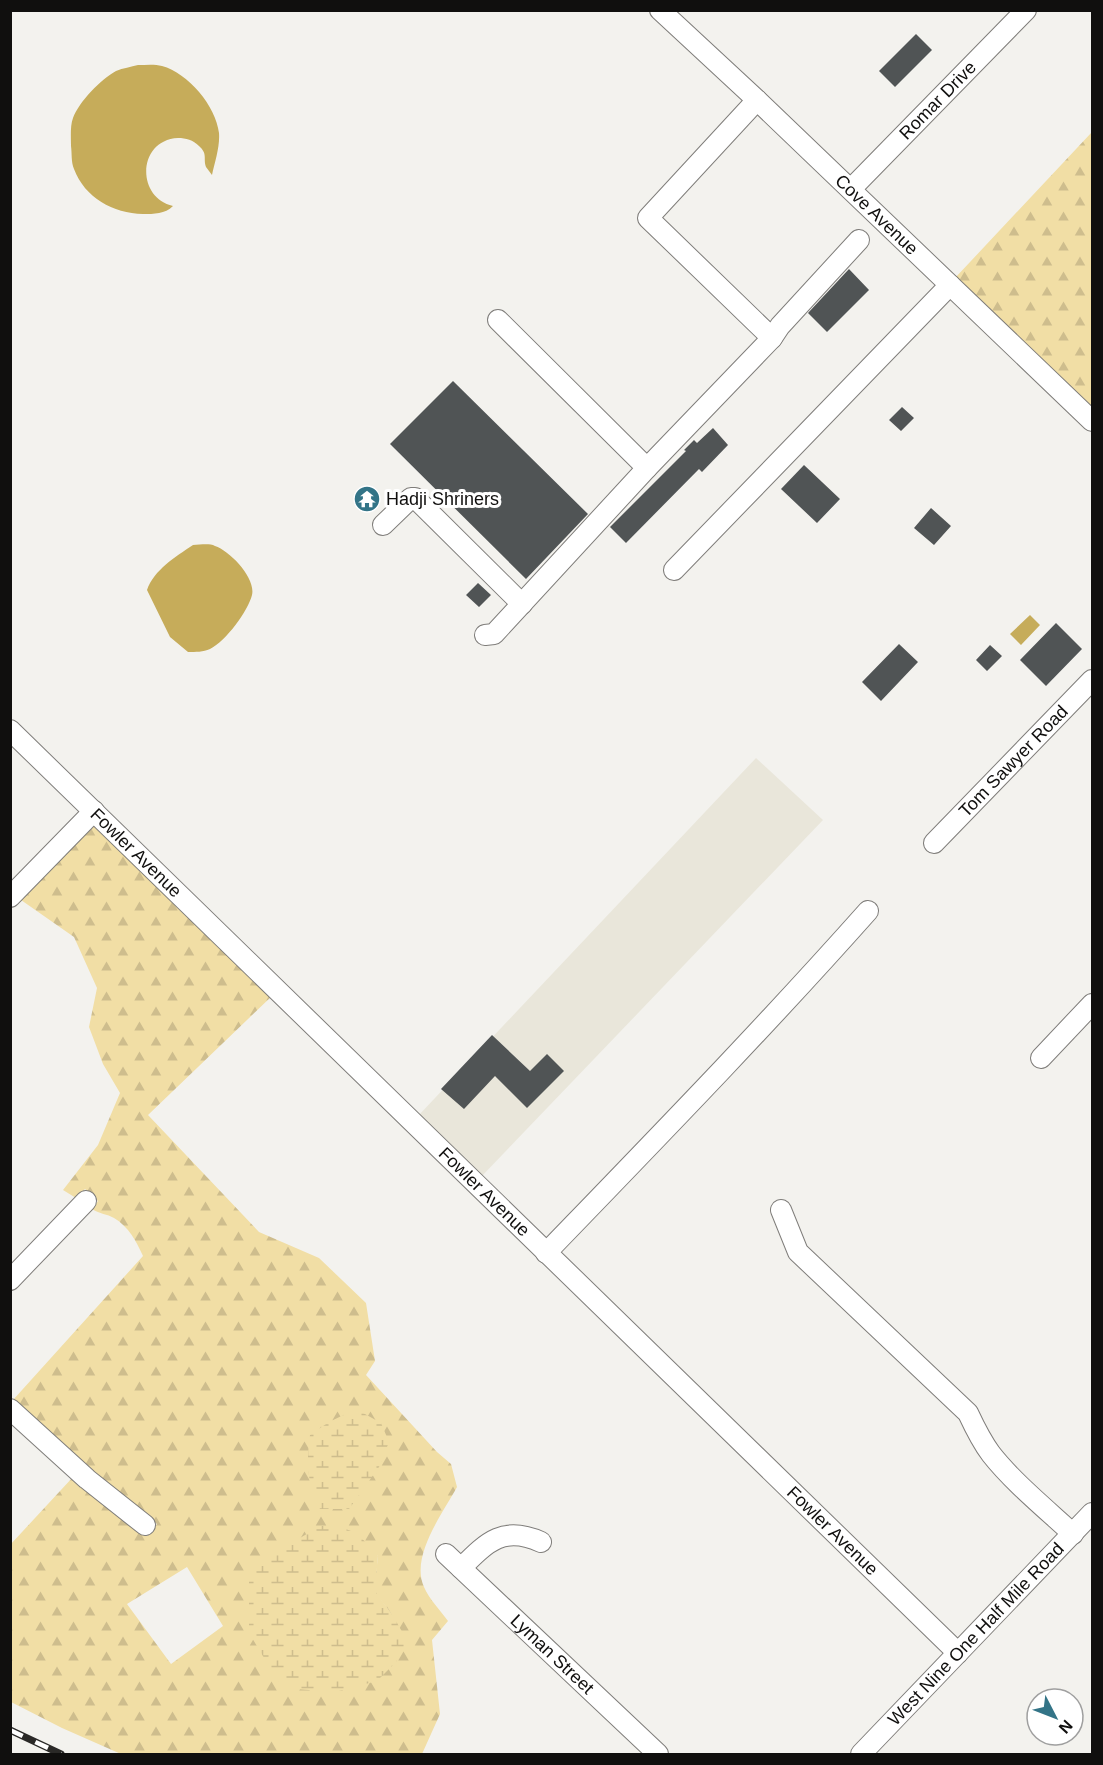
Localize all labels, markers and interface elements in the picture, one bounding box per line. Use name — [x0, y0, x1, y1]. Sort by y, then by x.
street label: Romar Drive — [895, 57, 980, 143]
street label: Cove Avenue — [831, 170, 922, 259]
temple icon: Hadji Shriners — [352, 484, 382, 514]
place label: Hadji Shriners — [386, 489, 499, 509]
street label: Tom Sawyer Road — [955, 701, 1072, 821]
street label: Fowler Avenue — [87, 804, 186, 901]
street label: Fowler Avenue — [435, 1143, 534, 1240]
street label: Fowler Avenue — [783, 1482, 882, 1579]
street label: West Nine One Half Mile Road — [884, 1538, 1070, 1730]
street label: Lyman Street — [507, 1610, 598, 1698]
north arrow — [1025, 1687, 1085, 1747]

